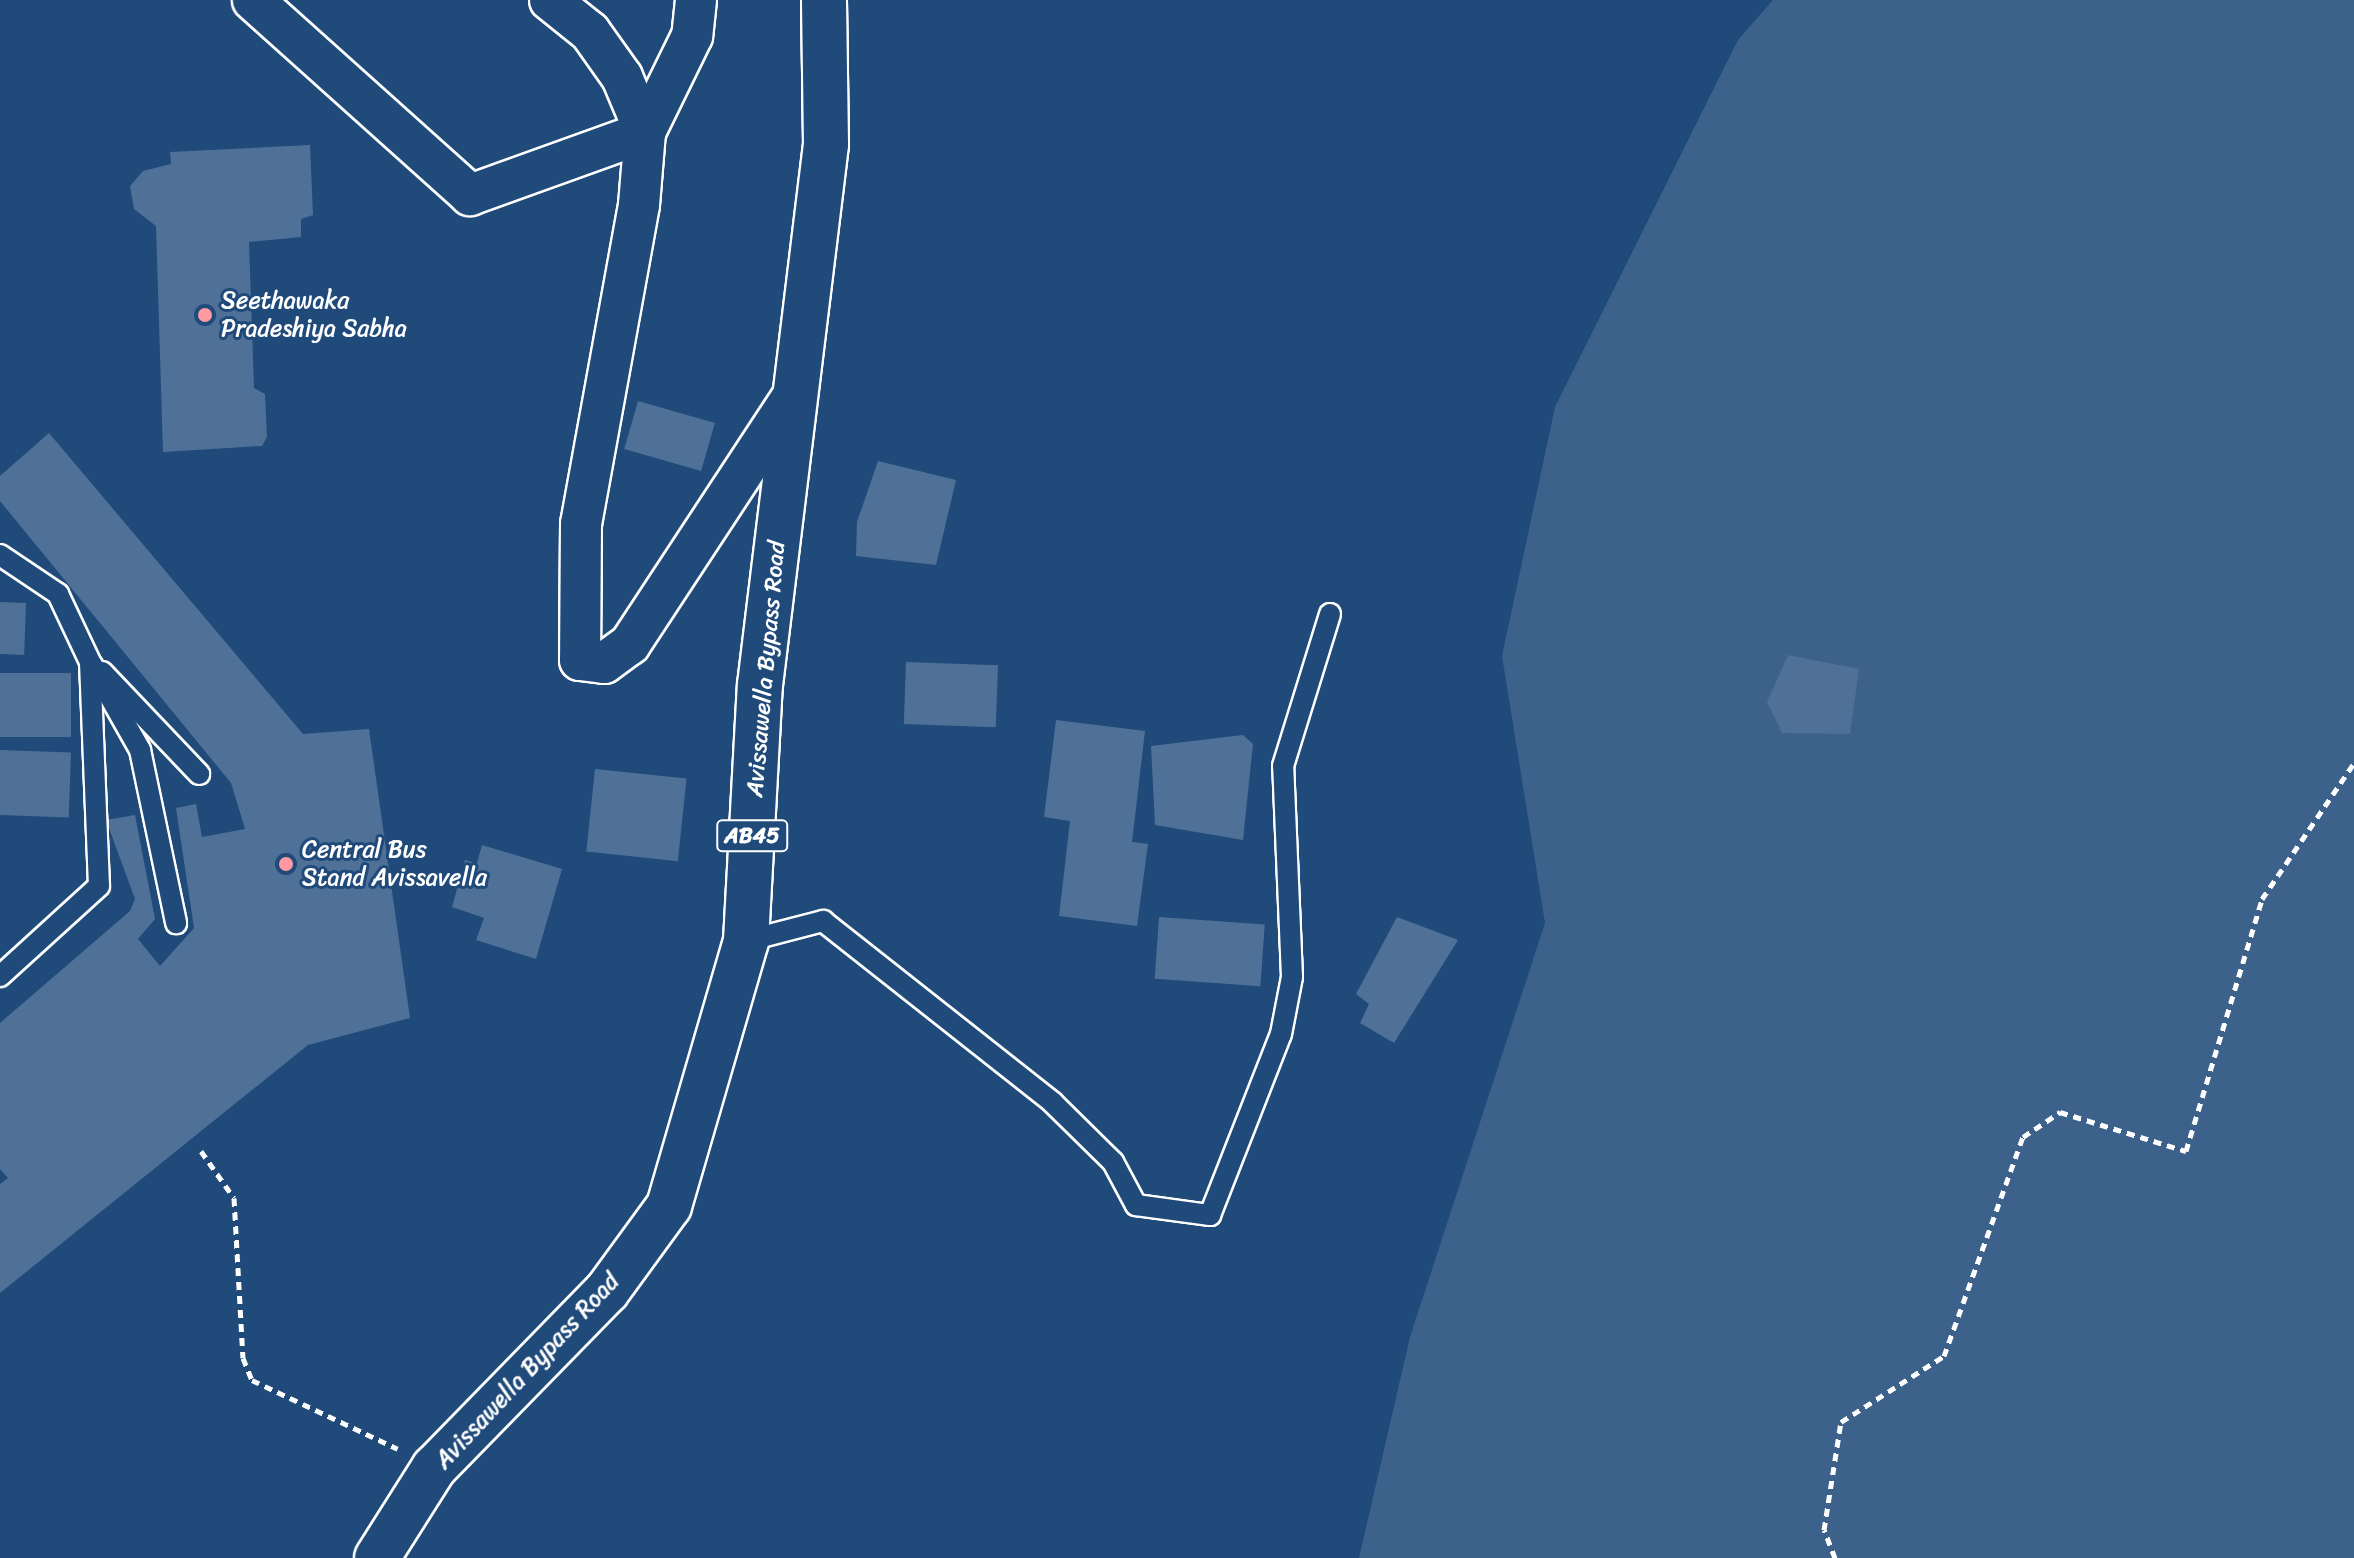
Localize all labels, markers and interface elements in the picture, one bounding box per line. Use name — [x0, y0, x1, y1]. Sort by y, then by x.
place label: Seethawaka Pradeshiya Sabha — [221, 287, 407, 343]
marker: Seethawaka Pradeshiya Sabha — [196, 306, 214, 324]
street label: Avissawella Bypass Road — [740, 539, 792, 799]
road number: AB45 — [716, 818, 788, 854]
place label: Central Bus Stand Avissavella — [302, 836, 486, 892]
marker: Central Bus Stand Avissavella — [277, 855, 295, 873]
street label: Avissawella Bypass Road — [429, 1267, 625, 1475]

